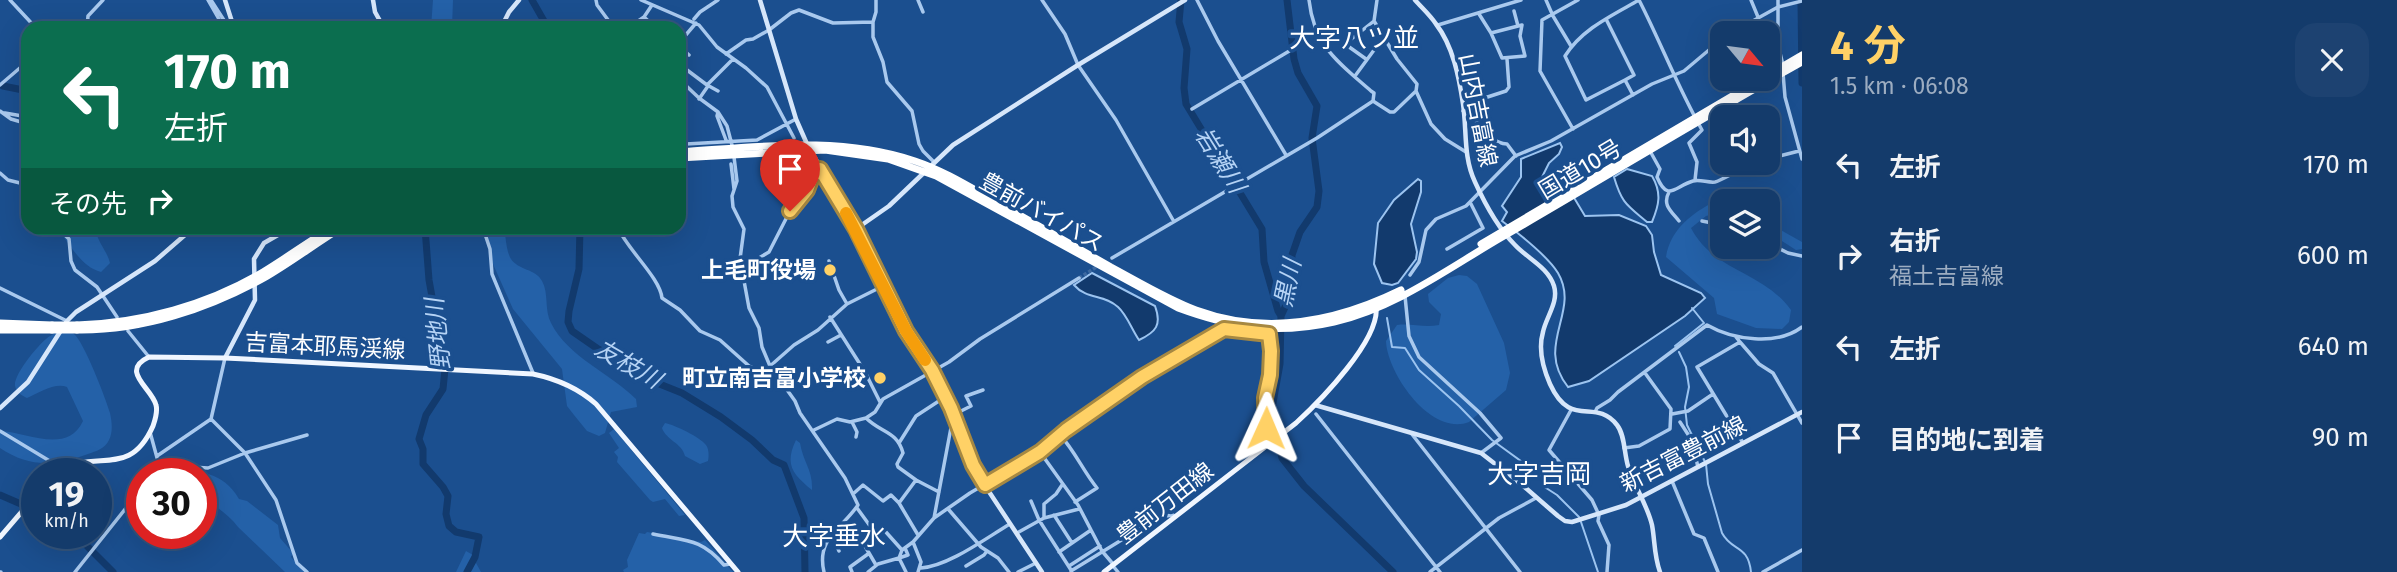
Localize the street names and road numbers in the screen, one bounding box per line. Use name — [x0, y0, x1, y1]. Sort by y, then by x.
street label: 山内吉富線 — [1453, 51, 1503, 169]
street label: 国道10号 — [1533, 133, 1627, 205]
street label: 豊前バイパス — [975, 166, 1109, 258]
street label: 吉富本耶馬渓線 — [244, 328, 406, 364]
street label: 新吉富豊前線 — [1615, 410, 1751, 498]
street label: 豊前万田線 — [1111, 457, 1219, 549]

